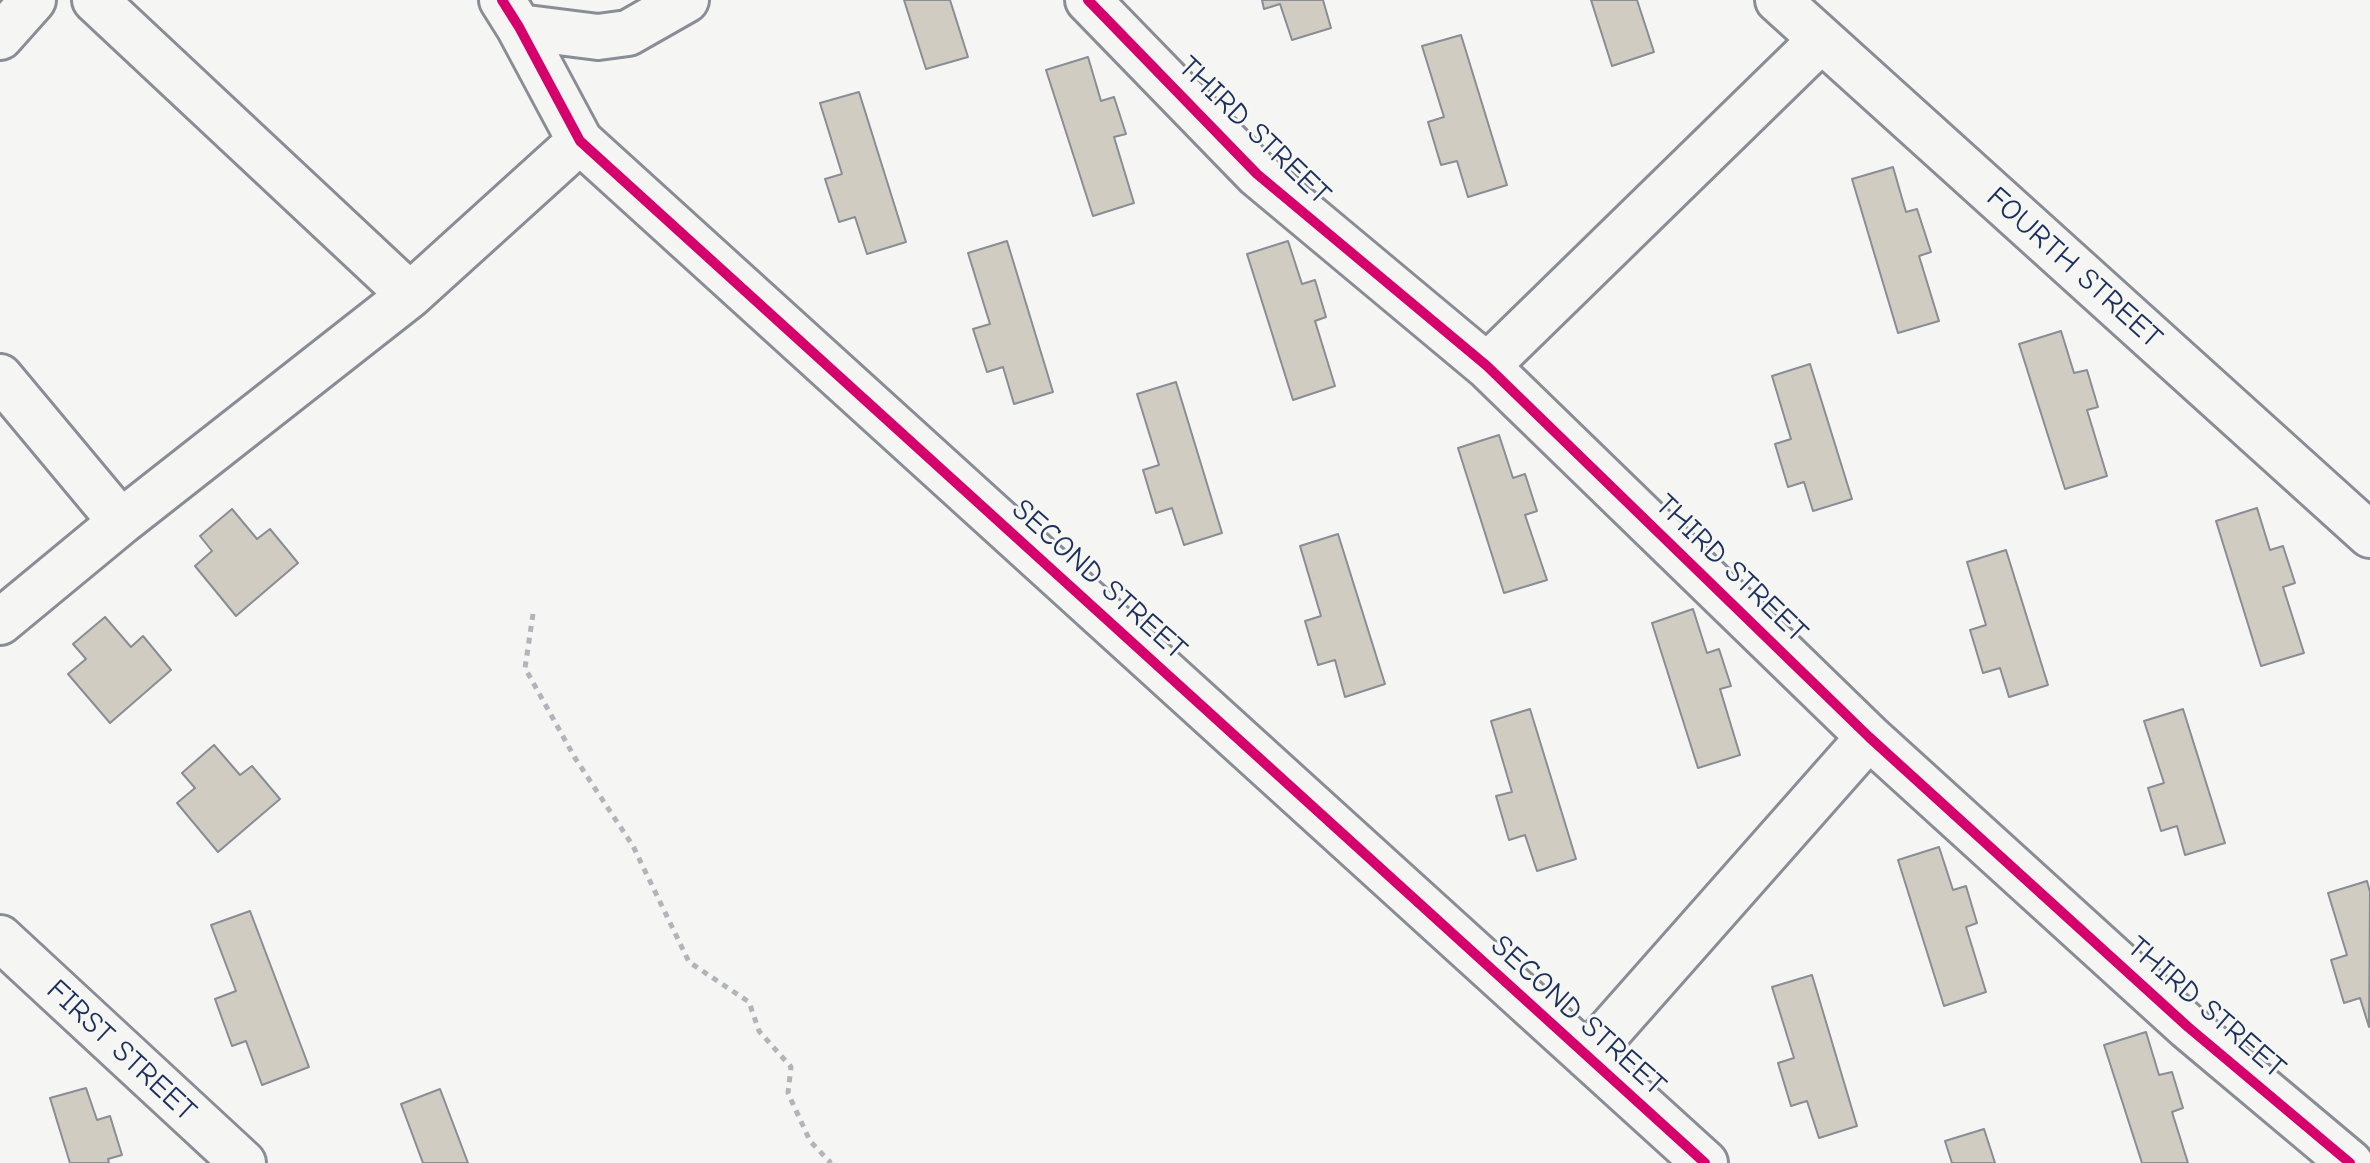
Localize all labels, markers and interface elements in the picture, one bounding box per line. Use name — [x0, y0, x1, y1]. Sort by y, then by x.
street label: THIRD STREET — [1170, 49, 1338, 213]
street label: FOURTH STREET — [1979, 180, 2169, 356]
street label: THIRD STREET — [1647, 487, 1815, 651]
street label: SECOND STREET — [1004, 492, 1194, 668]
street label: SECOND STREET — [1483, 928, 1673, 1104]
street label: THIRD STREET — [2120, 930, 2292, 1086]
street label: FIRST STREET — [39, 973, 203, 1129]

